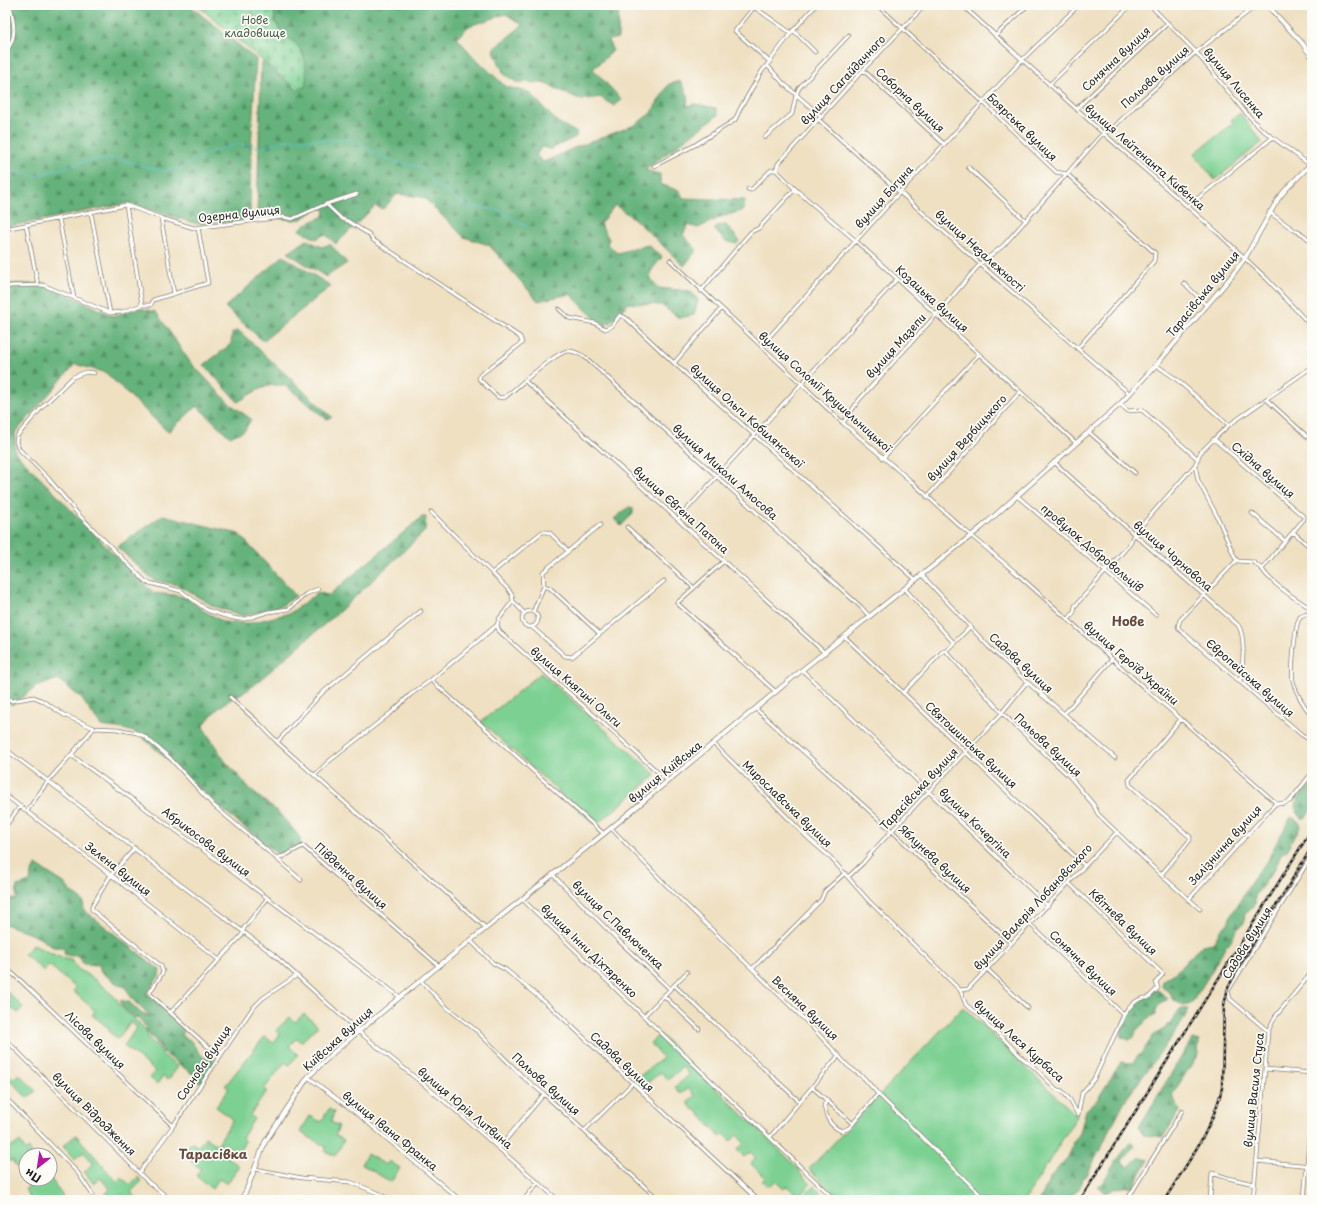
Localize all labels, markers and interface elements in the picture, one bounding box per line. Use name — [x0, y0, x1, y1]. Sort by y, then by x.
park label: Нове кладовище — [224, 11, 286, 41]
street label: Сонячна вулиця — [1078, 22, 1154, 95]
street label: вулиця Сагайдачного — [796, 31, 889, 129]
street label: Польова вулиця — [1117, 41, 1193, 112]
street label: вулиця Лисенка — [1200, 44, 1269, 122]
street label: Соборна вулиця — [872, 63, 949, 136]
street label: Боярська вулиця — [983, 89, 1061, 165]
street label: вулиця Лейтенанта Кибенка — [1081, 100, 1209, 214]
street label: вулиця Богуна — [851, 161, 917, 232]
street label: Озерна вулиця — [197, 201, 281, 226]
street label: вулиця Незалежності — [932, 206, 1029, 296]
street label: Тарасівська вулиця — [1162, 247, 1243, 341]
street label: Козацька вулиця — [892, 261, 973, 336]
street label: вулиця Мазепи — [862, 309, 930, 382]
street label: вулиця Соломії Крушельницької — [755, 327, 896, 457]
street label: вулиця Ольги Кобилянської — [687, 360, 809, 472]
street label: вулиця Вербицького — [923, 390, 1010, 485]
street label: вулиця Миколи Амосова — [669, 420, 782, 524]
street label: Східна вулиця — [1228, 437, 1299, 502]
street label: вулиця Євгена Патона — [630, 462, 733, 557]
street label: провулок Добровольців — [1037, 500, 1147, 596]
street label: вулиця Чорновола — [1130, 516, 1217, 595]
district label: Нове — [1112, 611, 1144, 630]
street label: вулиця Героїв України — [1080, 617, 1183, 709]
street label: Садова вулиця — [986, 628, 1057, 697]
street label: Європейська вулиця — [1202, 634, 1298, 721]
street label: вулиця Княгині Ольги — [527, 642, 626, 731]
street label: Святошинська вулиця — [921, 697, 1021, 792]
street label: Польова вулиця — [1011, 709, 1086, 780]
street label: вулиця Київська — [624, 737, 705, 807]
street label: Тарасівська вулиця — [876, 744, 962, 834]
street label: Мирославська вулиця — [739, 756, 836, 851]
street label: вулиця Кочергіна — [935, 784, 1015, 862]
street label: Залізнична вулиця — [1183, 801, 1265, 889]
street label: Абрикосова вулиця — [159, 803, 254, 881]
street label: Яблунева вулиця — [895, 821, 975, 897]
street label: Зелена вулиця — [82, 837, 155, 900]
street label: Південна вулиця — [311, 838, 391, 913]
street label: вулиця Валерія Лобановського — [969, 840, 1096, 974]
street label: вулиця С.Павлюченка — [569, 876, 668, 973]
street label: Квітнева вулиця — [1085, 884, 1161, 959]
street label: вулиця Інни Діхтяренко — [537, 900, 641, 1001]
street label: Садова вулиця — [1218, 903, 1276, 982]
street label: Сонячна вулиця — [1046, 926, 1121, 999]
street label: Весняна вулиця — [768, 971, 842, 1044]
street label: вулиця Леся Курбаса — [970, 995, 1068, 1086]
street label: Київська вулиця — [299, 1002, 377, 1075]
street label: Лісова вулиця — [61, 1006, 129, 1073]
street label: Соснова вулиця — [172, 1022, 235, 1104]
street label: Садова вулиця — [587, 1027, 658, 1096]
street label: вулиця Василя Стуса — [1239, 1032, 1268, 1148]
street label: Польова вулиця — [508, 1048, 584, 1119]
street label: вулиця Юрія Литвина — [414, 1063, 517, 1153]
street label: вулиця Відродження — [49, 1068, 140, 1159]
street label: вулиця Івана Франка — [339, 1087, 442, 1175]
district label: Тарасівка — [178, 1144, 248, 1163]
north arrow — [18, 1147, 58, 1187]
text: Пн — [22, 1165, 44, 1187]

